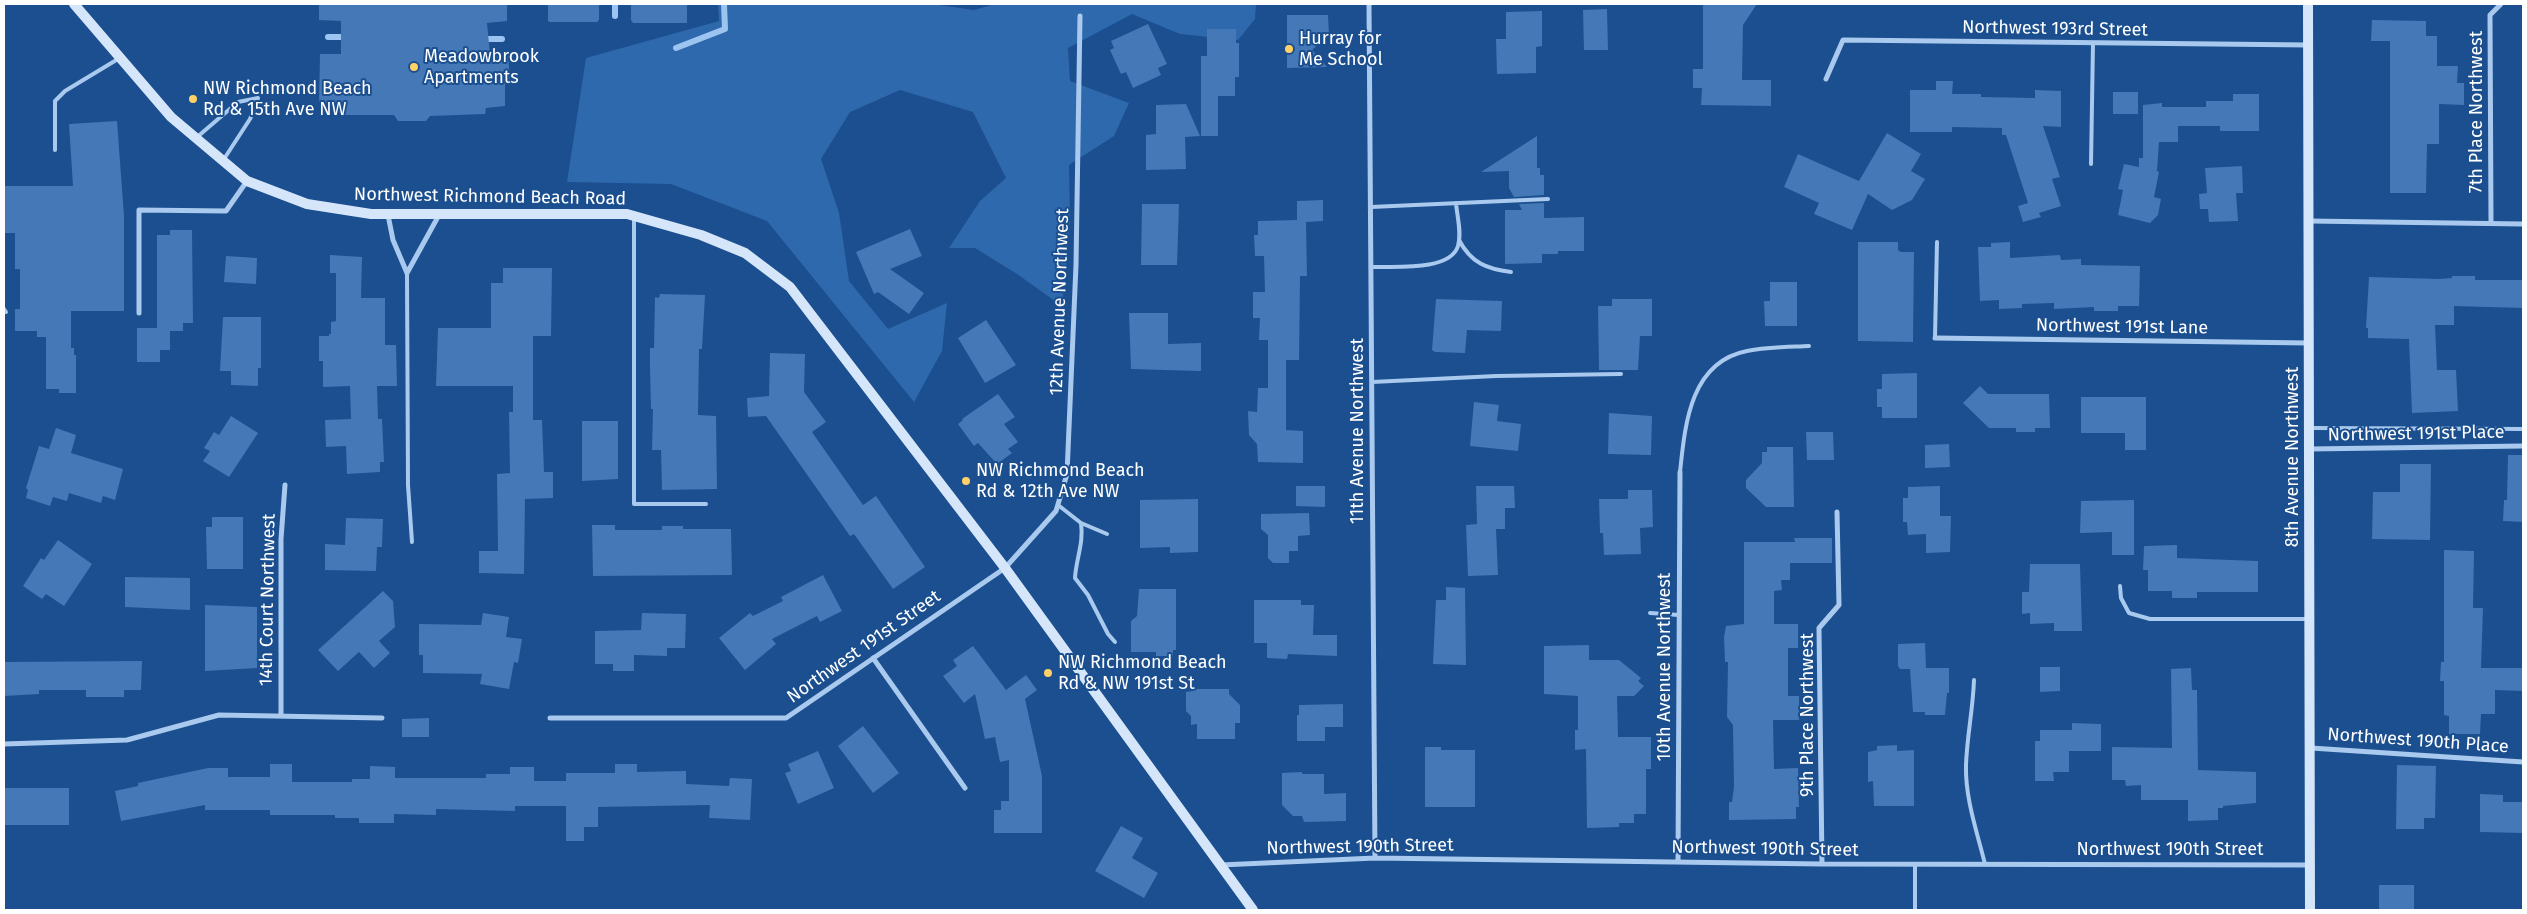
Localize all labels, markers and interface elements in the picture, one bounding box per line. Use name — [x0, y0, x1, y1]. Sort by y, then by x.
street label: Northwest 193rd Street — [1962, 17, 2148, 41]
place label: Hurray for Me School — [1299, 28, 1383, 70]
street label: 7th Place Northwest — [2466, 31, 2488, 193]
marker: Hurray for Me School — [1283, 43, 1295, 55]
place label: Meadowbrook Apartments — [424, 46, 539, 88]
marker: Meadowbrook Apartments — [408, 61, 420, 73]
place label: NW Richmond Beach Rd & 15th Ave NW — [203, 78, 372, 120]
marker: NW Richmond Beach Rd & 15th Ave NW — [187, 93, 199, 105]
street label: Northwest Richmond Beach Road — [354, 184, 626, 210]
street label: 12th Avenue Northwest — [1046, 208, 1074, 396]
street label: Northwest 191st Lane — [2036, 315, 2208, 339]
street label: 11th Avenue Northwest — [1347, 338, 1369, 524]
street label: 8th Avenue Northwest — [2282, 367, 2304, 547]
street label: Northwest 191st Place — [2327, 422, 2505, 446]
place label: NW Richmond Beach Rd & 12th Ave NW — [976, 460, 1145, 502]
marker: NW Richmond Beach Rd & 12th Ave NW — [960, 475, 972, 487]
street label: 14th Court Northwest — [256, 514, 280, 686]
street label: 10th Avenue Northwest — [1654, 573, 1676, 761]
street label: Northwest 191st Street — [783, 586, 945, 708]
street label: 9th Place Northwest — [1797, 633, 1819, 797]
place label: NW Richmond Beach Rd & NW 191st St — [1058, 652, 1227, 694]
marker: NW Richmond Beach Rd & NW 191st St — [1042, 667, 1054, 679]
street label: Northwest 190th Place — [2327, 724, 2509, 758]
street label: Northwest 190th Street — [1266, 835, 1454, 859]
street label: Northwest 190th Street — [1671, 837, 1859, 861]
street label: Northwest 190th Street — [2076, 839, 2264, 861]

